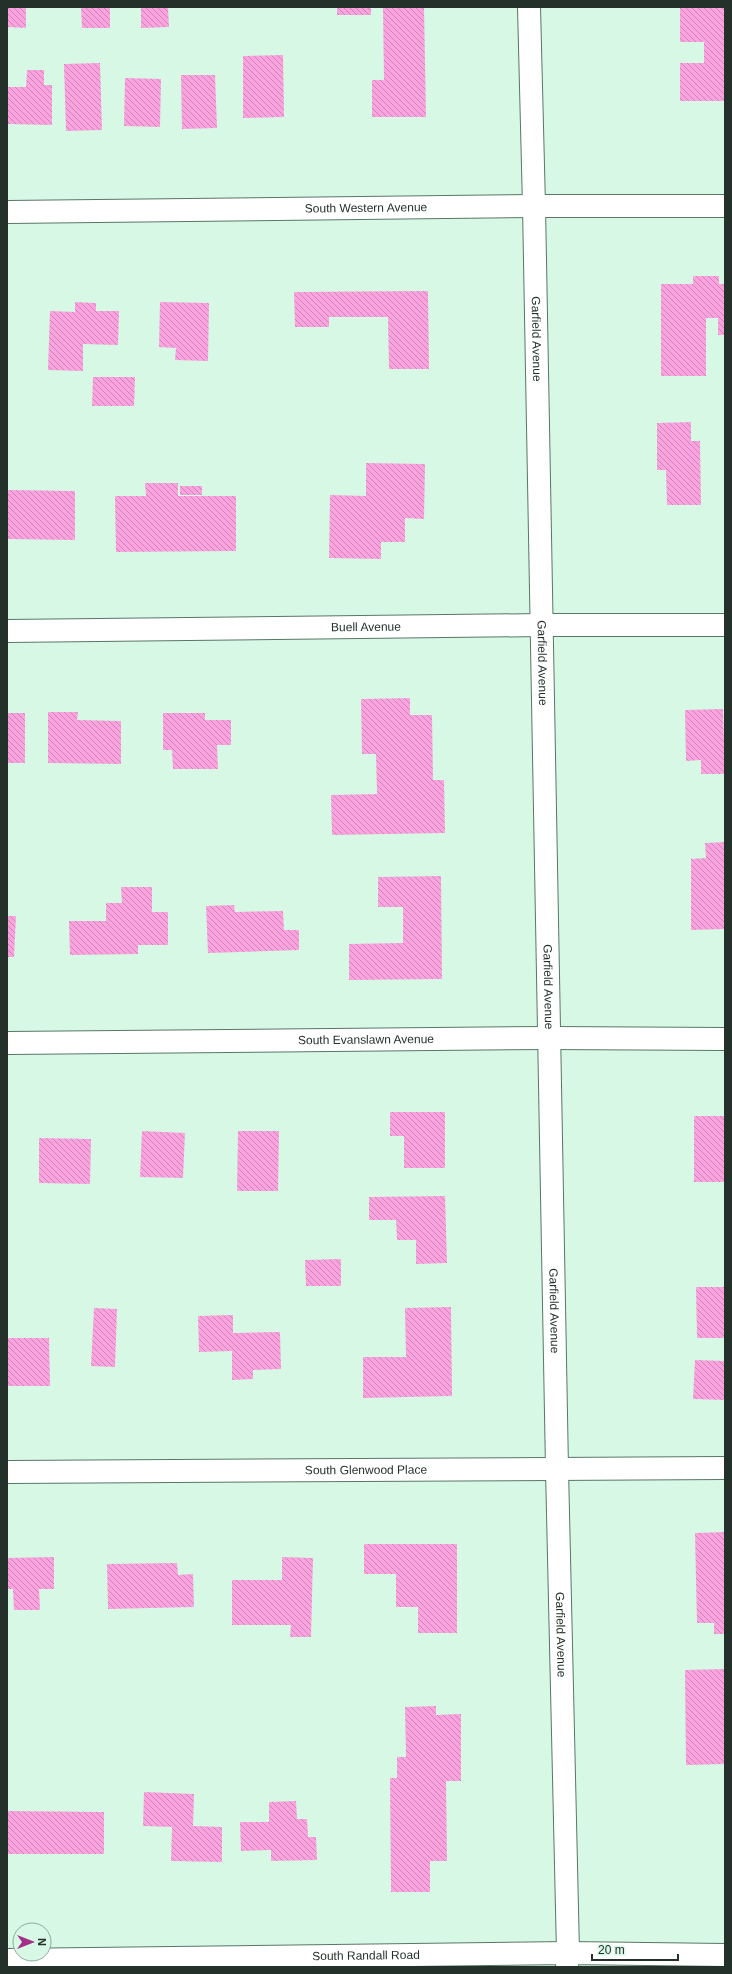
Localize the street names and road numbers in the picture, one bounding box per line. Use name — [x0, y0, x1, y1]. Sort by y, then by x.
street label: South Western Avenue — [305, 200, 428, 216]
street label: Garfield Avenue — [529, 296, 544, 382]
street label: Buell Avenue — [331, 620, 401, 634]
street label: Garfield Avenue — [535, 620, 550, 706]
street label: Garfield Avenue — [540, 944, 556, 1030]
street label: South Evanslawn Avenue — [298, 1032, 434, 1047]
street label: Garfield Avenue — [546, 1268, 562, 1354]
street label: South Glenwood Place — [305, 1463, 427, 1477]
street label: Garfield Avenue — [553, 1592, 569, 1678]
street label: South Randall Road — [312, 1948, 420, 1963]

